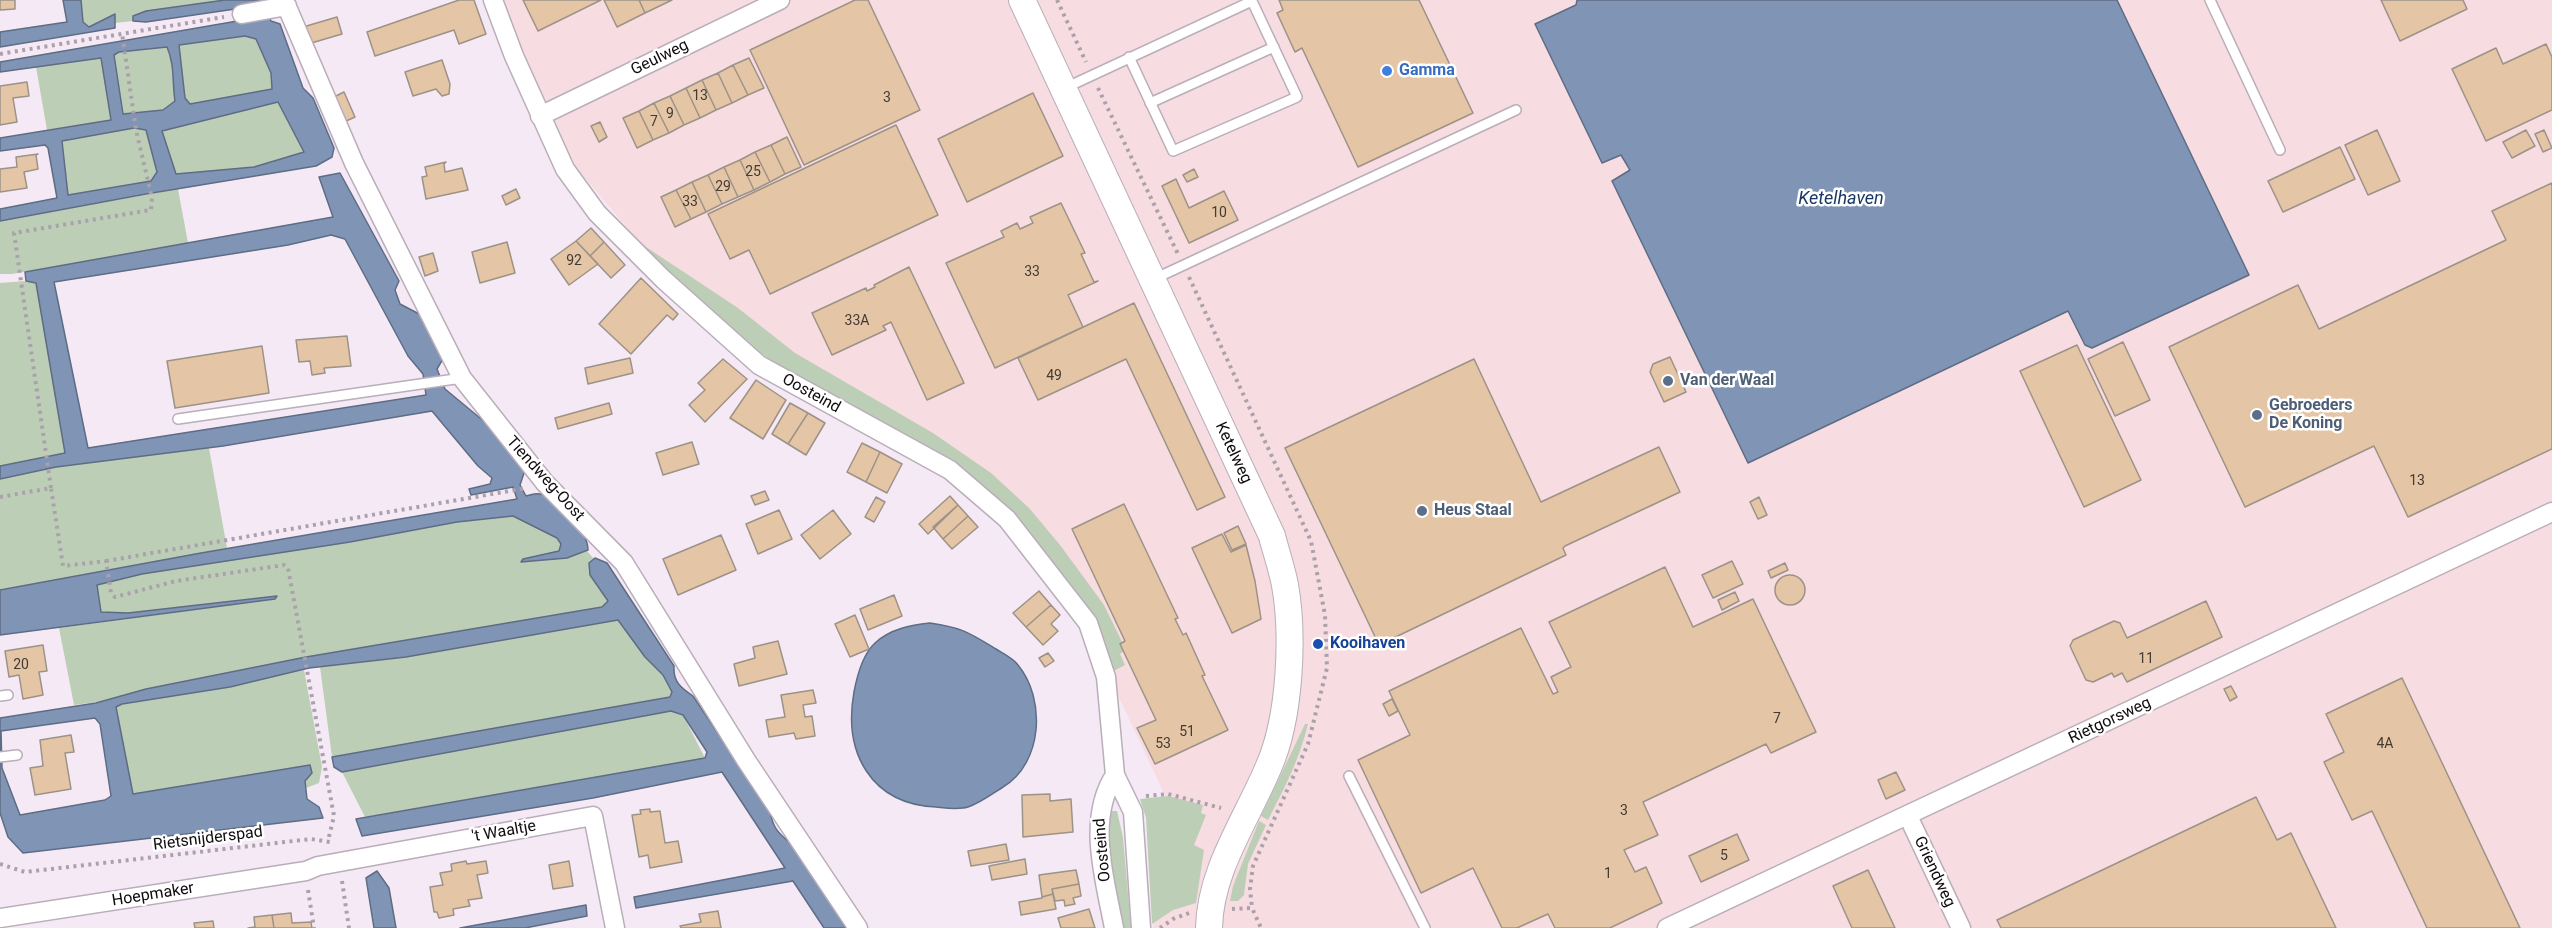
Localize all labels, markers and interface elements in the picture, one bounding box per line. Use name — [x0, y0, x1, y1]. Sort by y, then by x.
street label: Geulweg — [628, 36, 692, 80]
place label: Gamma — [1399, 61, 1455, 81]
marker: Gamma — [1380, 64, 1394, 78]
house number: 13 — [692, 88, 708, 104]
house number: 3 — [883, 90, 891, 106]
house number: 9 — [666, 106, 674, 122]
house number: 7 — [650, 114, 658, 130]
house number: 25 — [745, 164, 761, 180]
house number: 29 — [715, 179, 731, 195]
water label: Ketelhaven — [1798, 188, 1884, 210]
house number: 33 — [682, 194, 698, 210]
house number: 10 — [1211, 205, 1227, 221]
house number: 92 — [566, 253, 582, 269]
house number: 33 — [1024, 264, 1040, 280]
house number: 33A — [845, 313, 869, 329]
house number: 49 — [1046, 368, 1062, 384]
street label: Oosteind — [778, 370, 844, 418]
place label: Van der Waal — [1680, 371, 1774, 391]
marker: Van der Waal — [1661, 374, 1675, 388]
place label: Gebroeders De Koning — [2269, 396, 2353, 434]
marker: Gebroeders De Koning — [2250, 408, 2264, 422]
street label: Ketelweg — [1210, 419, 1256, 487]
street label: Tiendweg-Oost — [502, 433, 588, 525]
house number: 13 — [2409, 473, 2425, 489]
place label: Heus Staal — [1434, 501, 1512, 521]
marker: Heus Staal — [1415, 504, 1429, 518]
place label: Kooihaven — [1330, 634, 1405, 654]
marker: Kooihaven — [1311, 637, 1325, 651]
house number: 11 — [2138, 651, 2154, 667]
house number: 20 — [13, 657, 29, 673]
street label: Rietgorsweg — [2066, 694, 2154, 748]
house number: 7 — [1773, 711, 1781, 727]
house number: 51 — [1179, 724, 1195, 740]
house number: 53 — [1155, 736, 1171, 752]
house number: 4A — [2376, 736, 2394, 752]
house number: 3 — [1620, 803, 1628, 819]
street label: 't Waaltje — [470, 817, 538, 847]
street label: Oosteind — [1091, 817, 1115, 883]
street label: Rietsnijderspad — [152, 823, 264, 855]
street label: Griendweg — [1909, 833, 1959, 911]
house number: 5 — [1720, 848, 1728, 864]
house number: 1 — [1604, 866, 1612, 882]
street label: Hoepmaker — [111, 879, 195, 911]

